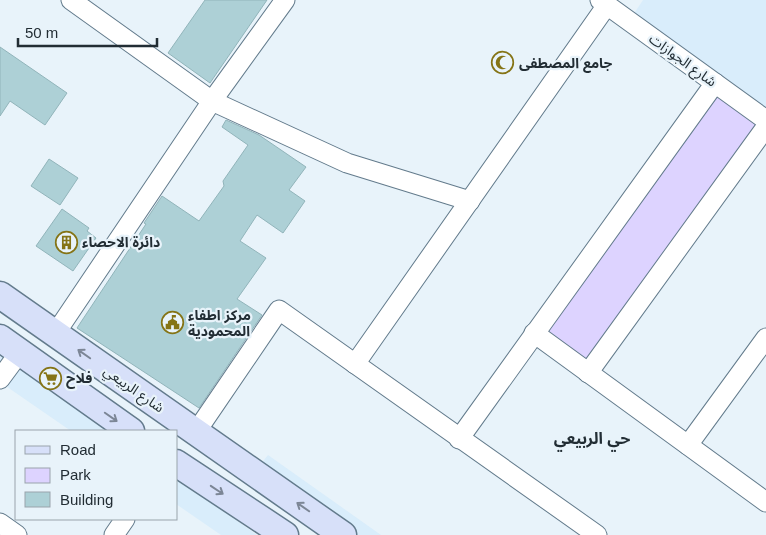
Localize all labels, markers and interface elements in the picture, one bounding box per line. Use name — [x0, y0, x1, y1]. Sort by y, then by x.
scale bar — [18, 15, 156, 47]
text: 50 m — [25, 24, 58, 41]
street label: شارع الجوازات — [645, 30, 720, 92]
mosque icon: جامع المصطفى — [491, 51, 515, 75]
place label: جامع المصطفى — [519, 55, 613, 73]
building icon: دائرة الاحصاء — [54, 230, 78, 254]
place label: دائرة الاحصاء — [82, 234, 160, 251]
place label: مركز اطفاء المحمودية — [188, 307, 251, 339]
public building icon: مركز اطفاء المحمودية — [160, 311, 184, 335]
one-way arrow — [77, 349, 91, 359]
street label: شارع الربيعي — [99, 362, 167, 418]
supermarket icon: فلاح — [38, 366, 62, 390]
place label: فلاح — [66, 370, 92, 389]
one-way arrow — [104, 412, 118, 422]
legend — [15, 430, 178, 520]
district label: حي الربيعي — [554, 430, 630, 452]
text: Road — [60, 441, 96, 458]
text: Park — [60, 466, 91, 483]
one-way arrow — [210, 485, 224, 495]
text: Building — [60, 491, 113, 508]
one-way arrow — [296, 502, 310, 512]

